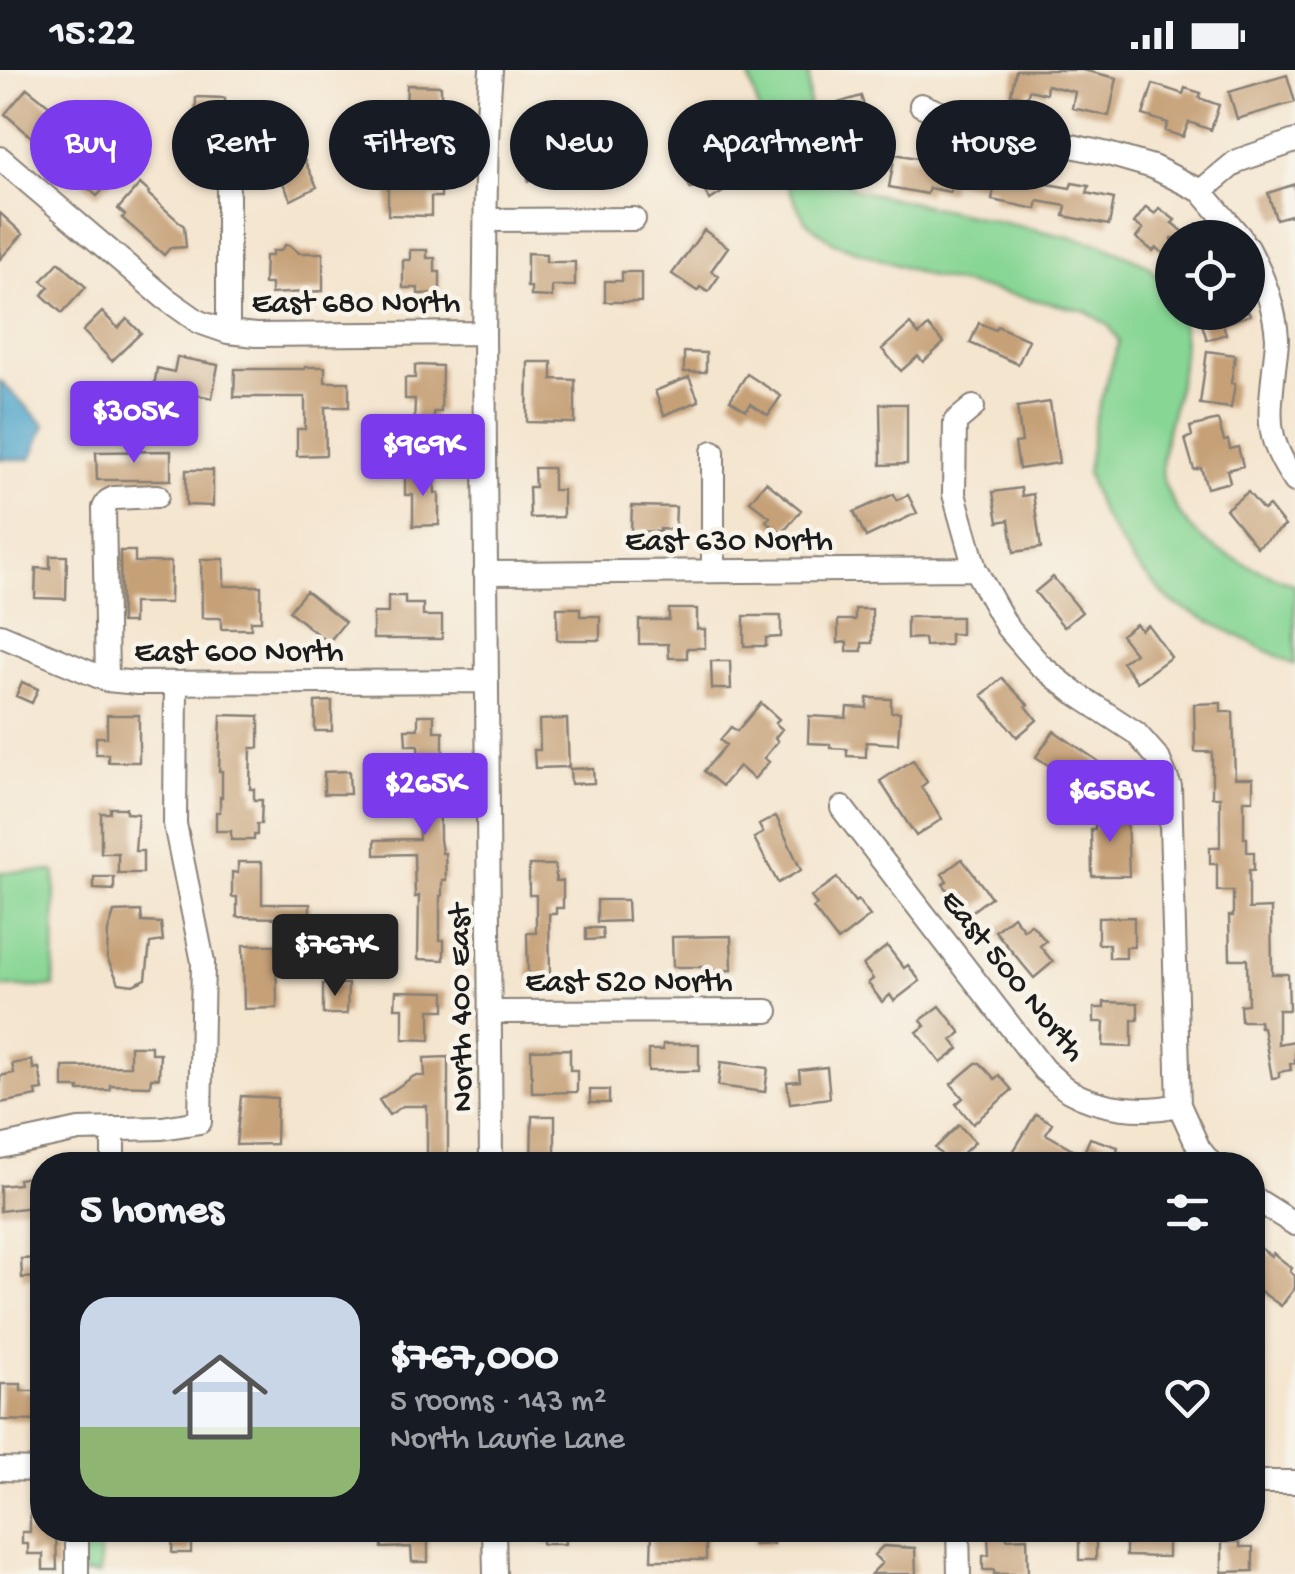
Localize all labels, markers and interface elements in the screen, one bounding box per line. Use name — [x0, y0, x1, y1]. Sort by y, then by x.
text: 15:22 — [50, 13, 135, 57]
chip: Buy — [30, 100, 152, 190]
chip: Rent — [172, 100, 309, 190]
chip: Filters — [329, 100, 490, 190]
chip: New — [510, 100, 648, 190]
chip: Apartment — [668, 100, 896, 190]
chip: House — [916, 100, 1071, 190]
map controls — [1155, 220, 1265, 330]
button: locate — [1155, 220, 1265, 330]
street label: East 680 North — [252, 286, 460, 324]
pin: $305K — [64, 381, 204, 466]
text: $305K — [92, 394, 176, 432]
pin: $969K — [353, 414, 493, 499]
text: $969K — [383, 427, 463, 465]
street label: East 630 North — [625, 524, 833, 562]
street label: East 600 North — [134, 635, 344, 673]
pin: $265K — [355, 753, 495, 838]
pin: $658K — [1040, 760, 1180, 845]
text: $265K — [385, 766, 465, 804]
text: $658K — [1069, 773, 1151, 811]
street label: East 500 North — [930, 884, 1092, 1071]
street label: North 400 East — [442, 901, 484, 1112]
pin: $767K — [265, 914, 405, 999]
text: $767K — [294, 927, 376, 965]
street label: East 520 North — [525, 965, 733, 1003]
icon: filters — [1160, 1185, 1215, 1240]
text: 5 homes — [80, 1188, 223, 1237]
text: $767,000 — [390, 1335, 559, 1384]
icon: home — [160, 1337, 280, 1457]
icon: heart — [1160, 1370, 1215, 1425]
text: 5 rooms · 143 m² — [390, 1384, 606, 1422]
text: North Laurie Lane — [390, 1422, 625, 1460]

